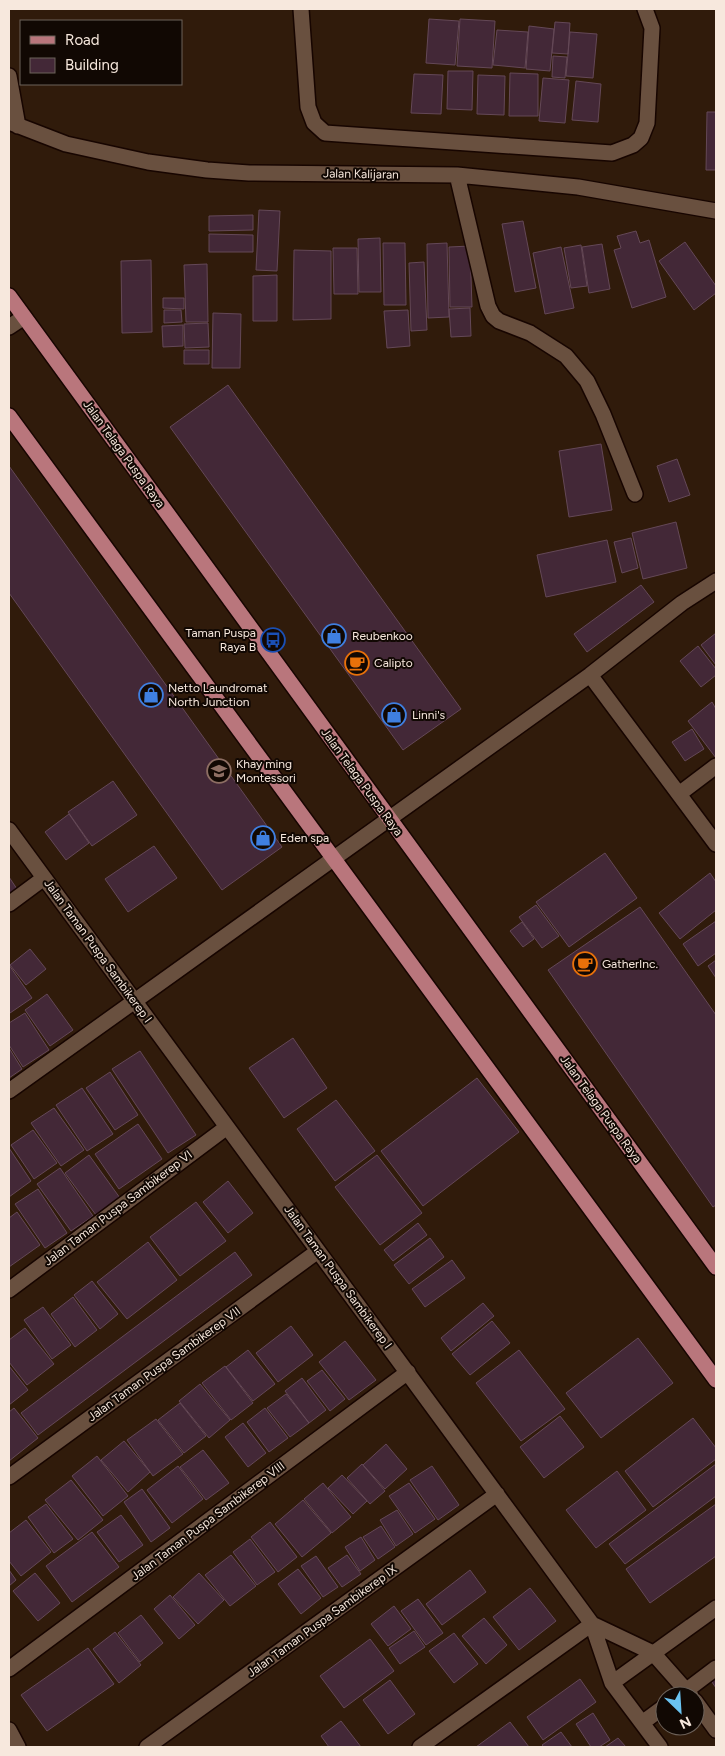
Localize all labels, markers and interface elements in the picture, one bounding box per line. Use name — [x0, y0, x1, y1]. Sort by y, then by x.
legend — [20, 20, 182, 85]
text: Road — [65, 31, 100, 49]
text: Building — [65, 56, 119, 74]
street label: Jalan Kalijaran — [323, 166, 399, 182]
street label: Jalan Telaga Puspa Raya — [80, 398, 168, 510]
shop icon: Reubenkoo — [321, 623, 347, 649]
place label: Taman Puspa Raya B — [186, 626, 256, 654]
bus stop icon: Taman Puspa Raya B — [260, 627, 286, 653]
place label: Reubenkoo — [352, 629, 413, 643]
cafe icon: Calipto — [344, 650, 370, 676]
place label: Calipto — [374, 656, 413, 670]
place label: Netto Laundromat North Junction — [168, 681, 268, 709]
shop icon: Netto Laundromat North Junction — [138, 682, 164, 708]
shop icon: Linni's — [381, 702, 407, 728]
place label: Linni's — [412, 708, 446, 722]
street label: Jalan Telaga Puspa Raya — [318, 726, 406, 838]
place label: Khay ming Montessori — [236, 757, 296, 785]
school or university icon: Khay ming Montessori — [206, 758, 232, 784]
shop icon: Eden spa — [250, 825, 276, 851]
place label: Eden spa — [280, 831, 329, 845]
street label: Jalan Taman Puspa Sambikerep I — [41, 877, 155, 1025]
cafe icon: GatherInc. — [572, 951, 598, 977]
place label: GatherInc. — [602, 957, 658, 971]
street label: Jalan Telaga Puspa Raya — [557, 1053, 645, 1165]
street label: Jalan Taman Puspa Sambikerep VI — [41, 1148, 195, 1268]
street label: Jalan Taman Puspa Sambikerep I — [281, 1203, 395, 1351]
street label: Jalan Taman Puspa Sambikerep VII — [85, 1304, 243, 1424]
street label: Jalan Taman Puspa Sambikerep VIII — [128, 1459, 288, 1583]
street label: Jalan Taman Puspa Sambikerep IX — [245, 1562, 400, 1680]
north arrow — [655, 1686, 705, 1736]
text: N — [677, 1712, 694, 1732]

